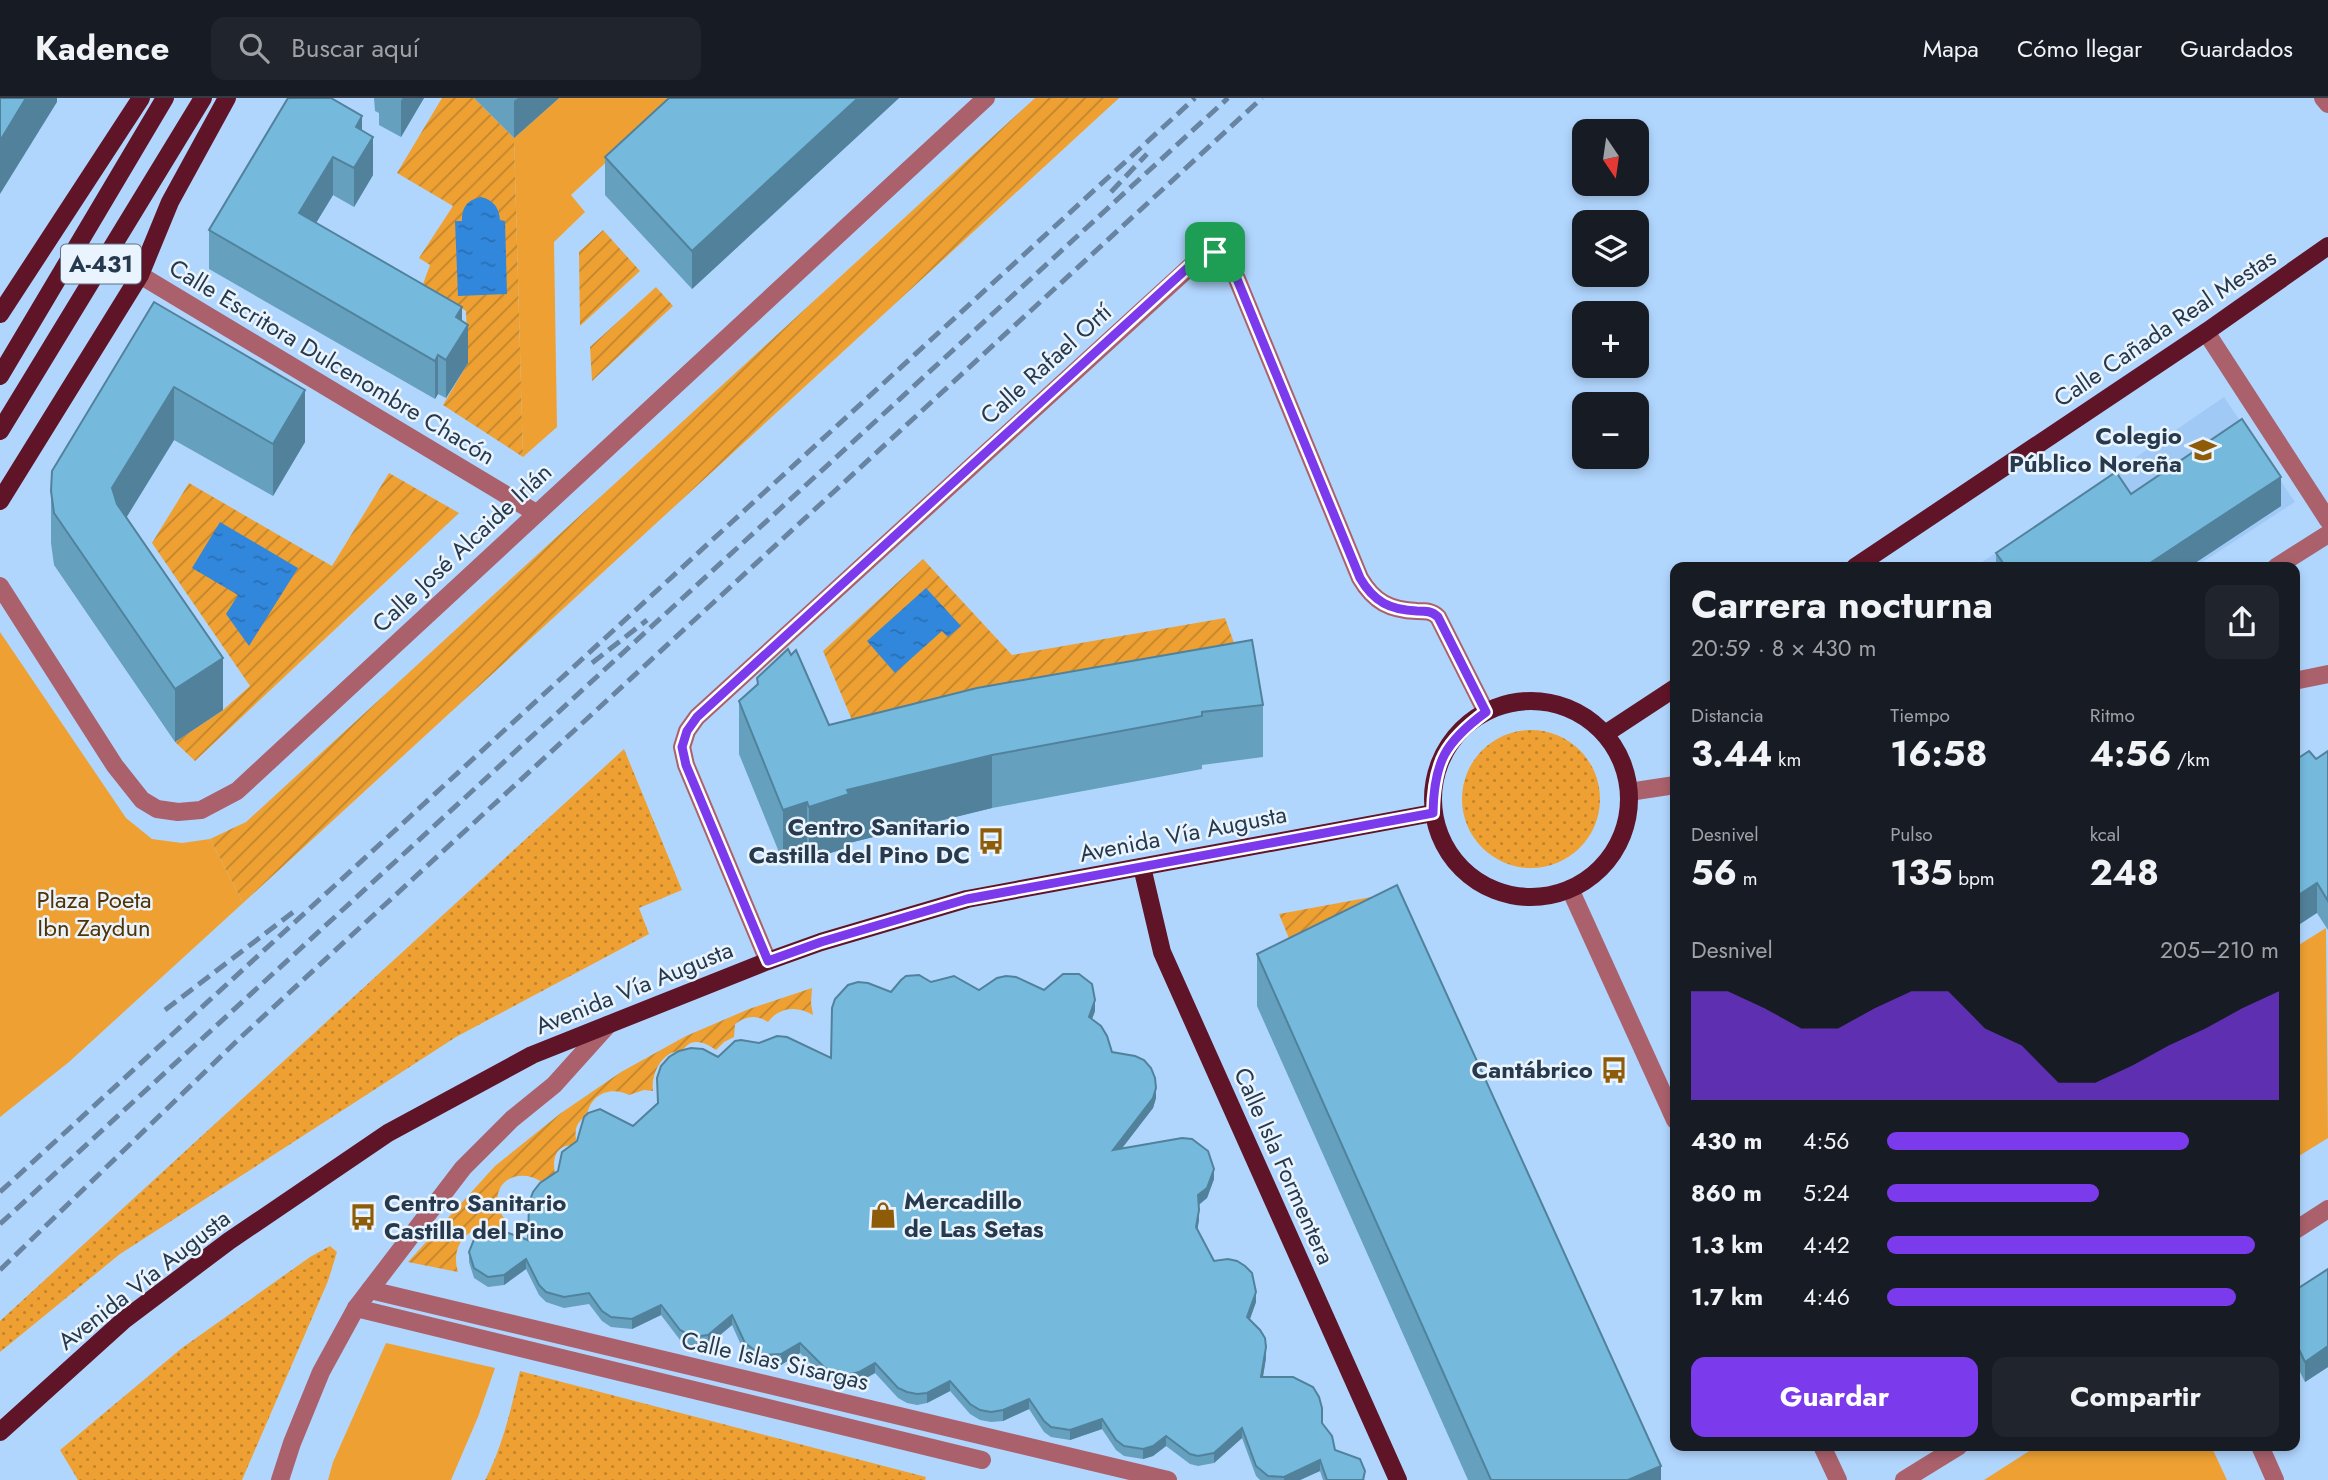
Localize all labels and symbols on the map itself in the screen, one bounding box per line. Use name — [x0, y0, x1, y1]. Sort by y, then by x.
north arrow — [1572, 119, 1648, 196]
pin — [1185, 222, 1245, 282]
street label: Calle Cañada Real Mestas — [2046, 240, 2283, 415]
road number: A-431 — [61, 244, 141, 284]
street label: Calle Escritora Dulcenombre Chacón — [163, 250, 502, 473]
street label: Calle Rafael Ortí — [972, 294, 1120, 432]
place label: Colegio Público Noreña — [2009, 418, 2182, 481]
school or university icon: Colegio Público Noreña — [2188, 435, 2218, 465]
street label: Calle José Alcaide Irlán — [364, 455, 559, 640]
street label: Avenida Vía Augusta — [1076, 796, 1290, 871]
place label: Centro Sanitario Castilla del Pino DC — [749, 809, 970, 872]
bus stop icon: Centro Sanitario Castilla del Pino DC — [976, 826, 1006, 856]
park label: Plaza Poeta Ibn Zaydun — [36, 882, 152, 945]
street label: Avenida Vía Augusta — [530, 932, 738, 1043]
place label: Cantábrico — [1471, 1052, 1593, 1087]
bus stop icon: Cantábrico — [1599, 1055, 1629, 1085]
street label: Calle Isla Formentera — [1225, 1062, 1344, 1270]
place label: Mercadillo de Las Setas — [904, 1183, 1044, 1246]
place label: Centro Sanitario Castilla del Pino — [384, 1185, 566, 1248]
shop icon: Mercadillo de Las Setas — [868, 1200, 898, 1230]
street label: Avenida Vía Augusta — [50, 1201, 237, 1358]
bus stop icon: Centro Sanitario Castilla del Pino — [348, 1202, 378, 1232]
street label: Calle Islas Sisargas — [678, 1322, 872, 1399]

